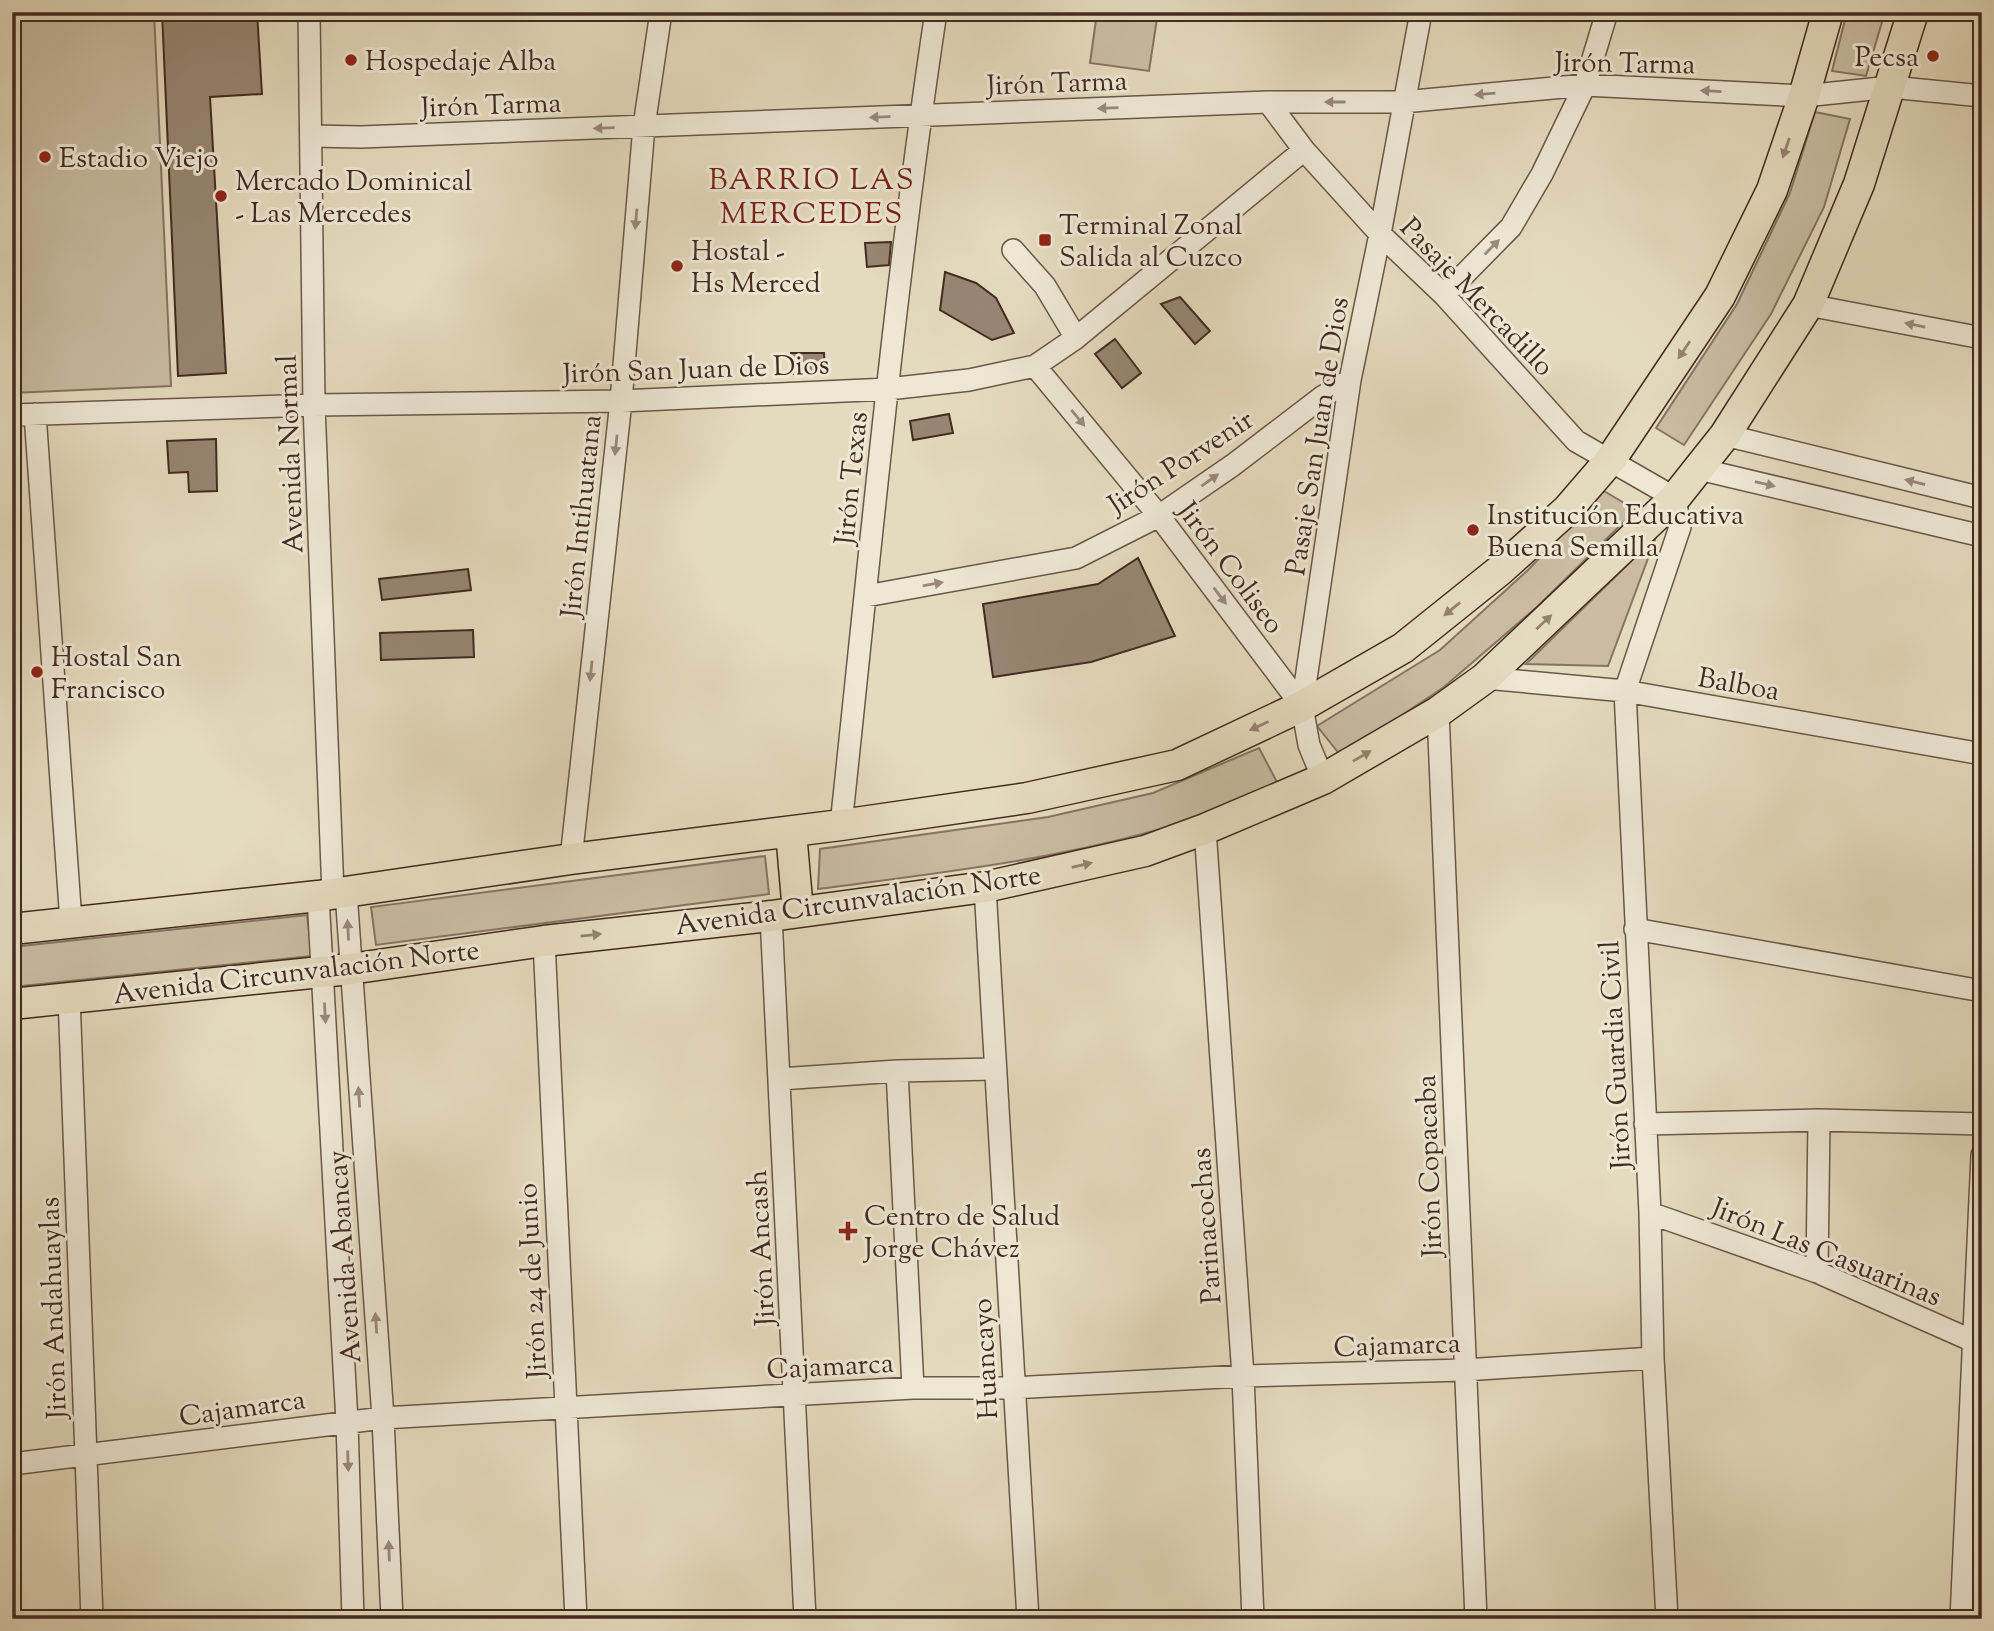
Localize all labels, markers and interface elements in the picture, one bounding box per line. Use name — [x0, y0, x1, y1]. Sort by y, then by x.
place label: Pecsa — [1855, 39, 1919, 79]
place label: Hospedaje Alba — [365, 43, 556, 83]
street label: Jirón Tarma — [1552, 44, 1696, 86]
marker: Pecsa — [1925, 48, 1941, 64]
marker: Hospedaje Alba — [343, 52, 359, 68]
street label: Jirón Tarma — [984, 63, 1128, 108]
street label: Jirón Tarma — [418, 85, 562, 130]
one-way arrow — [1700, 86, 1722, 97]
one-way arrow — [1473, 89, 1495, 100]
one-way arrow — [1324, 96, 1346, 108]
one-way arrow — [1096, 103, 1118, 114]
one-way arrow — [869, 112, 891, 123]
one-way arrow — [593, 122, 615, 133]
one-way arrow — [1780, 137, 1791, 158]
place label: Estadio Viejo — [59, 140, 219, 180]
marker: Estadio Viejo — [37, 149, 53, 165]
district label: BARRIO LAS MERCEDES — [708, 160, 916, 237]
place label: Mercado Dominical - Las Mercedes — [235, 163, 472, 235]
marker: Mercado Dominical - Las Mercedes — [213, 188, 229, 204]
place label: Terminal Zonal Salida al Cuzco — [1059, 207, 1243, 279]
one-way arrow — [630, 208, 641, 230]
street label: Pasaje Mercadillo — [1389, 210, 1562, 386]
marker: Terminal Zonal Salida al Cuzco — [1037, 232, 1053, 248]
place label: Hostal - Hs Merced — [691, 233, 821, 305]
one-way arrow — [1483, 239, 1500, 255]
marker: Hostal - Hs Merced — [669, 258, 685, 274]
street label: Pasaje San Juan de Dios — [1277, 294, 1361, 579]
one-way arrow — [1904, 320, 1926, 331]
one-way arrow — [1677, 341, 1691, 359]
street label: Jirón San Juan de Dios — [560, 346, 830, 396]
street label: Avenida Normal — [269, 354, 315, 554]
street label: Jirón Porvenir — [1099, 401, 1263, 527]
street label: Jirón Texas — [826, 410, 880, 549]
one-way arrow — [1070, 410, 1085, 427]
street label: Jirón Intihuatana — [552, 413, 614, 622]
one-way arrow — [610, 434, 621, 456]
one-way arrow — [1201, 474, 1220, 487]
one-way arrow — [1904, 476, 1926, 487]
one-way arrow — [1755, 479, 1777, 490]
street label: Jirón Coliseo — [1165, 493, 1293, 643]
place label: Institución Educativa Buena Semilla — [1487, 497, 1744, 569]
marker: Institución Educativa Buena Semilla — [1465, 522, 1481, 538]
one-way arrow — [922, 578, 944, 589]
one-way arrow — [1212, 587, 1227, 605]
one-way arrow — [1444, 601, 1462, 616]
one-way arrow — [1535, 615, 1552, 631]
place label: Hostal San Francisco — [51, 639, 182, 711]
street label: Balboa — [1695, 659, 1782, 713]
one-way arrow — [586, 661, 597, 683]
marker: Hostal San Francisco — [29, 664, 45, 680]
one-way arrow — [1249, 720, 1269, 732]
one-way arrow — [1352, 750, 1371, 762]
street label: Avenida Circunvalación Norte — [673, 857, 1044, 947]
one-way arrow — [1071, 859, 1093, 870]
one-way arrow — [342, 919, 353, 941]
one-way arrow — [580, 930, 602, 941]
street label: Avenida Circunvalación Norte — [111, 932, 482, 1016]
street label: Jirón Guardia Civil — [1591, 939, 1643, 1172]
one-way arrow — [320, 1002, 331, 1024]
street label: Jirón Copacaba — [1408, 1074, 1454, 1260]
one-way arrow — [354, 1085, 365, 1107]
street label: Parinacochas — [1183, 1146, 1233, 1305]
street label: Avenida Abancay — [319, 1149, 373, 1365]
street label: Jirón Ancash — [739, 1169, 787, 1329]
street label: Jirón 24 de Junio — [509, 1182, 559, 1382]
street label: Jirón Las Casuarinas — [1703, 1189, 1947, 1318]
street label: Jirón Andahuaylas — [31, 1196, 79, 1422]
place label: Centro de Salud Jorge Chávez — [862, 1198, 1060, 1270]
marker: Centro de Salud Jorge Chávez — [838, 1221, 858, 1241]
street label: Huancayo — [964, 1297, 1010, 1420]
one-way arrow — [370, 1312, 381, 1334]
street label: Cajamarca — [1333, 1325, 1461, 1369]
street label: Cajamarca — [766, 1345, 895, 1391]
street label: Cajamarca — [177, 1381, 308, 1439]
one-way arrow — [343, 1450, 354, 1472]
one-way arrow — [383, 1539, 394, 1561]

